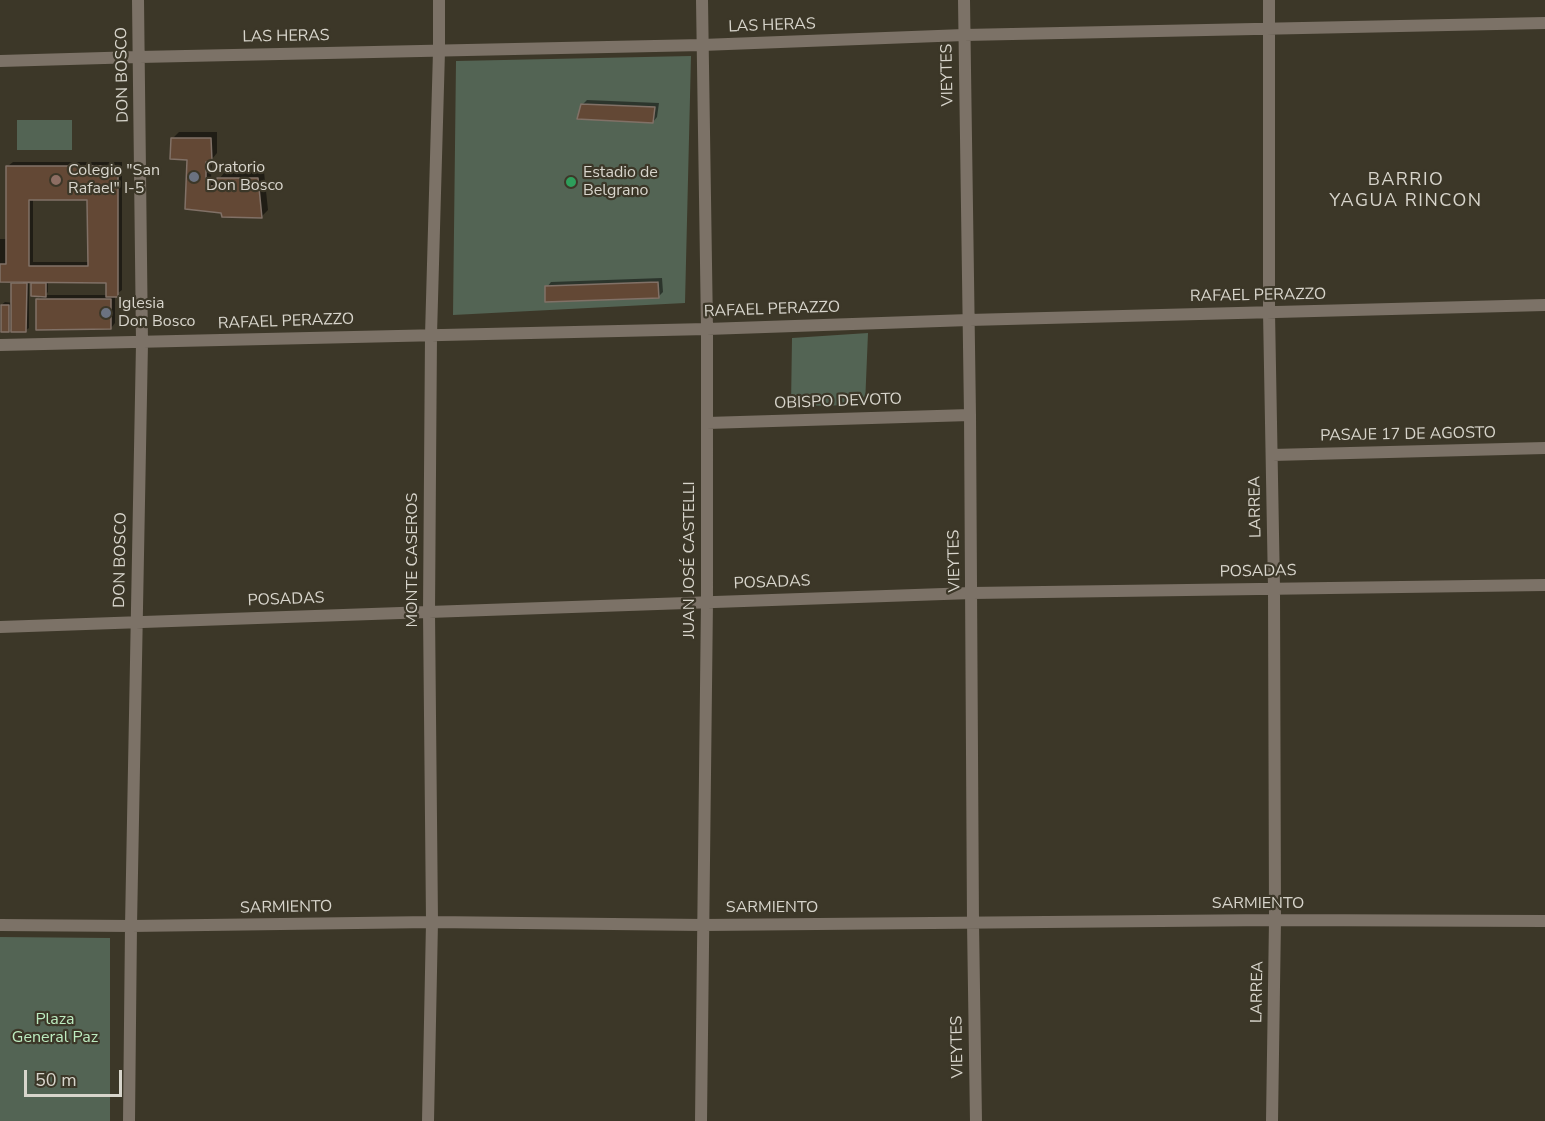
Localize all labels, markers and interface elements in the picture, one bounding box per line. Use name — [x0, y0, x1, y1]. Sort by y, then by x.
street label: LAS HERAS — [728, 15, 816, 37]
street label: DON BOSCO — [113, 27, 133, 123]
street label: LAS HERAS — [242, 27, 330, 47]
street label: VIEYTES — [938, 43, 958, 107]
place label: Oratorio Don Bosco — [206, 158, 284, 196]
place label: Colegio "San Rafael" I-5 — [68, 161, 160, 199]
place label: Estadio de Belgrano — [583, 163, 658, 201]
marker: Oratorio Don Bosco — [187, 170, 201, 184]
district label: BARRIO YAGUA RINCON — [1329, 170, 1483, 213]
marker: Colegio "San Rafael" I-5 — [49, 173, 63, 187]
marker: Estadio de Belgrano — [564, 175, 578, 189]
street label: RAFAEL PERAZZO — [1190, 285, 1326, 307]
place label: Iglesia Don Bosco — [118, 294, 196, 332]
street label: RAFAEL PERAZZO — [704, 298, 840, 322]
marker: Iglesia Don Bosco — [99, 306, 113, 320]
street label: RAFAEL PERAZZO — [218, 310, 354, 334]
street label: OBISPO DEVOTO — [774, 390, 902, 414]
street label: PASAJE 17 DE AGOSTO — [1320, 424, 1496, 446]
street label: LARREA — [1246, 476, 1266, 538]
street label: JUAN JOSÉ CASTELLI — [680, 481, 700, 639]
street label: MONTE CASEROS — [403, 493, 423, 627]
street label: DON BOSCO — [111, 512, 131, 608]
street label: VIEYTES — [945, 529, 965, 593]
street label: POSADAS — [1219, 562, 1297, 582]
street label: POSADAS — [733, 572, 811, 594]
street label: POSADAS — [247, 589, 325, 611]
street label: SARMIENTO — [1212, 894, 1304, 914]
street label: SARMIENTO — [240, 898, 332, 918]
street label: SARMIENTO — [726, 898, 818, 918]
street label: LARREA — [1248, 961, 1268, 1023]
park label: Plaza General Paz — [12, 1010, 98, 1048]
street label: VIEYTES — [948, 1015, 968, 1079]
scale bar — [27, 1058, 124, 1096]
text: 50 m — [35, 1068, 77, 1092]

